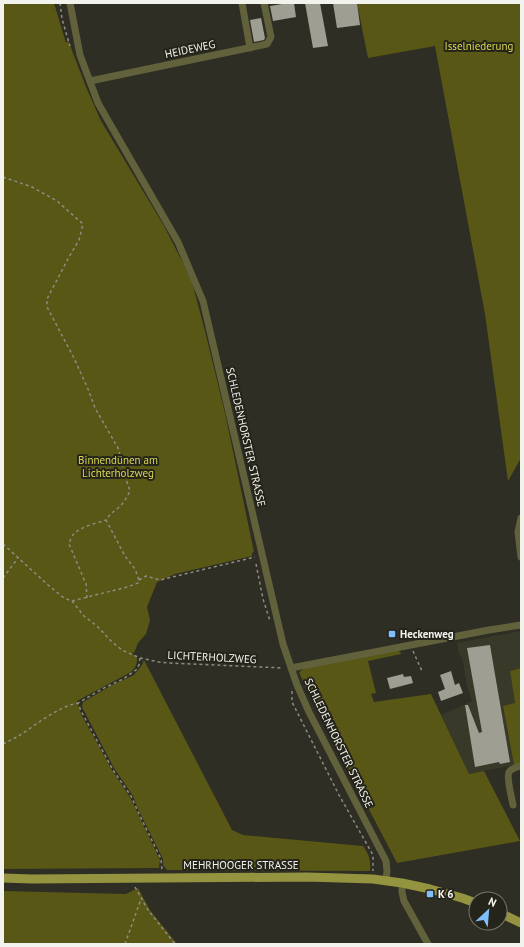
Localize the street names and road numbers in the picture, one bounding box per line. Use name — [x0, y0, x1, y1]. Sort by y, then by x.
street label: HEIDEWEG — [163, 37, 217, 61]
street label: SCHLEDENHORSTER STRASSE — [223, 366, 269, 508]
street label: LICHTERHOLZWEG — [167, 648, 257, 666]
street label: SCHLEDENHORSTER STRASSE — [301, 676, 377, 810]
street label: MEHRHOOGER STRASSE — [183, 858, 299, 872]

